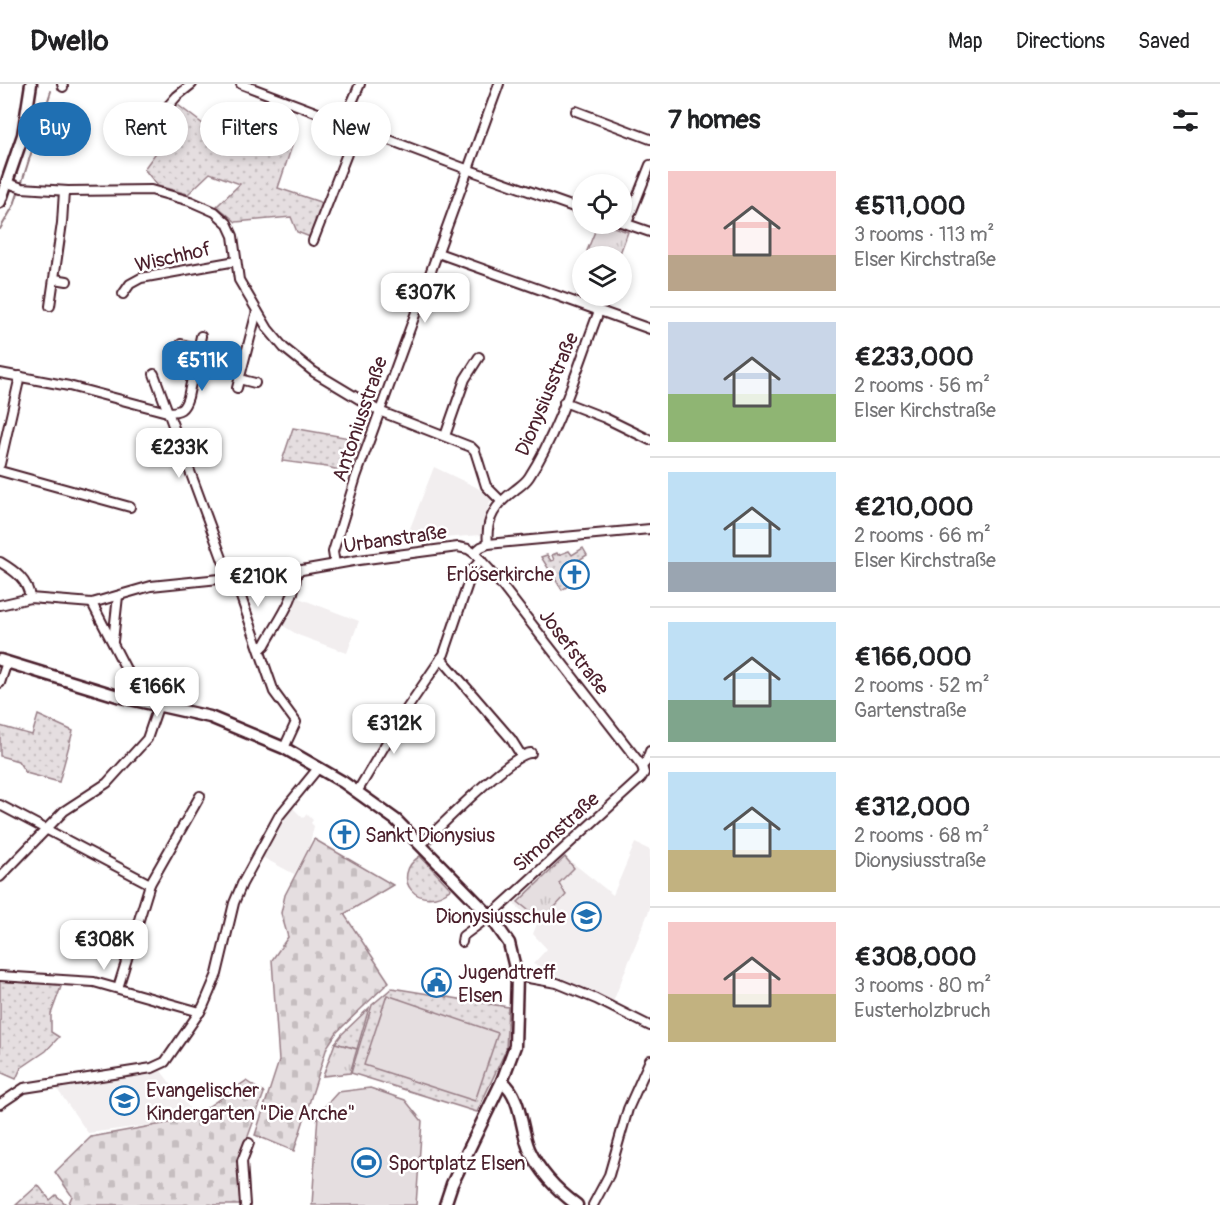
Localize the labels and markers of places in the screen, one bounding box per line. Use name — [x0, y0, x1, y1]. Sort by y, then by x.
pin: €307K — [383, 273, 467, 324]
pin: €511K — [160, 341, 244, 392]
pin: €233K — [137, 428, 221, 479]
pin: €210K — [216, 557, 300, 608]
church icon: Erlöserkirche — [559, 558, 591, 590]
place label: Erlöserkirche — [446, 562, 554, 587]
pin: €166K — [115, 667, 199, 718]
pin: €312K — [352, 704, 436, 755]
church icon: Sankt Dionysius — [328, 819, 360, 851]
place label: Sankt Dionysius — [365, 823, 495, 848]
school or university icon: Dionysiusschule — [571, 900, 603, 932]
place label: Dionysiusschule — [435, 904, 566, 929]
pin: €308K — [62, 920, 146, 971]
place label: Jugendtreff Elsen — [458, 960, 556, 1008]
public building icon: Jugendtreff Elsen — [421, 967, 453, 999]
place label: Evangelischer Kindergarten "Die Arche" — [146, 1078, 355, 1126]
school or university icon: Evangelischer Kindergarten "Die Arche" — [109, 1085, 141, 1117]
sports icon: Sportplatz Elsen — [351, 1147, 383, 1179]
place label: Sportplatz Elsen — [388, 1151, 526, 1176]

